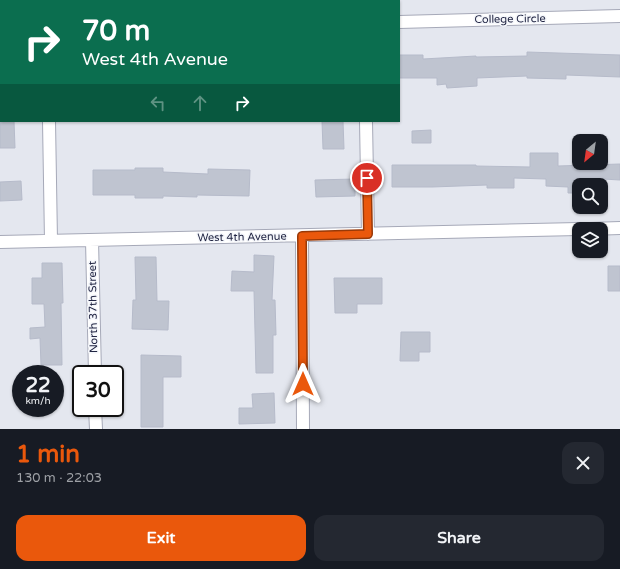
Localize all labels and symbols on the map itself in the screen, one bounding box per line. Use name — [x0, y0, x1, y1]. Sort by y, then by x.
street label: College Circle — [474, 12, 546, 26]
north arrow — [572, 134, 608, 170]
pin — [350, 161, 384, 195]
street label: West 4th Avenue — [197, 230, 287, 244]
street label: North 37th Street — [86, 261, 100, 353]
position arrow — [282, 363, 324, 405]
speed limit sign: 30 — [72, 365, 124, 417]

